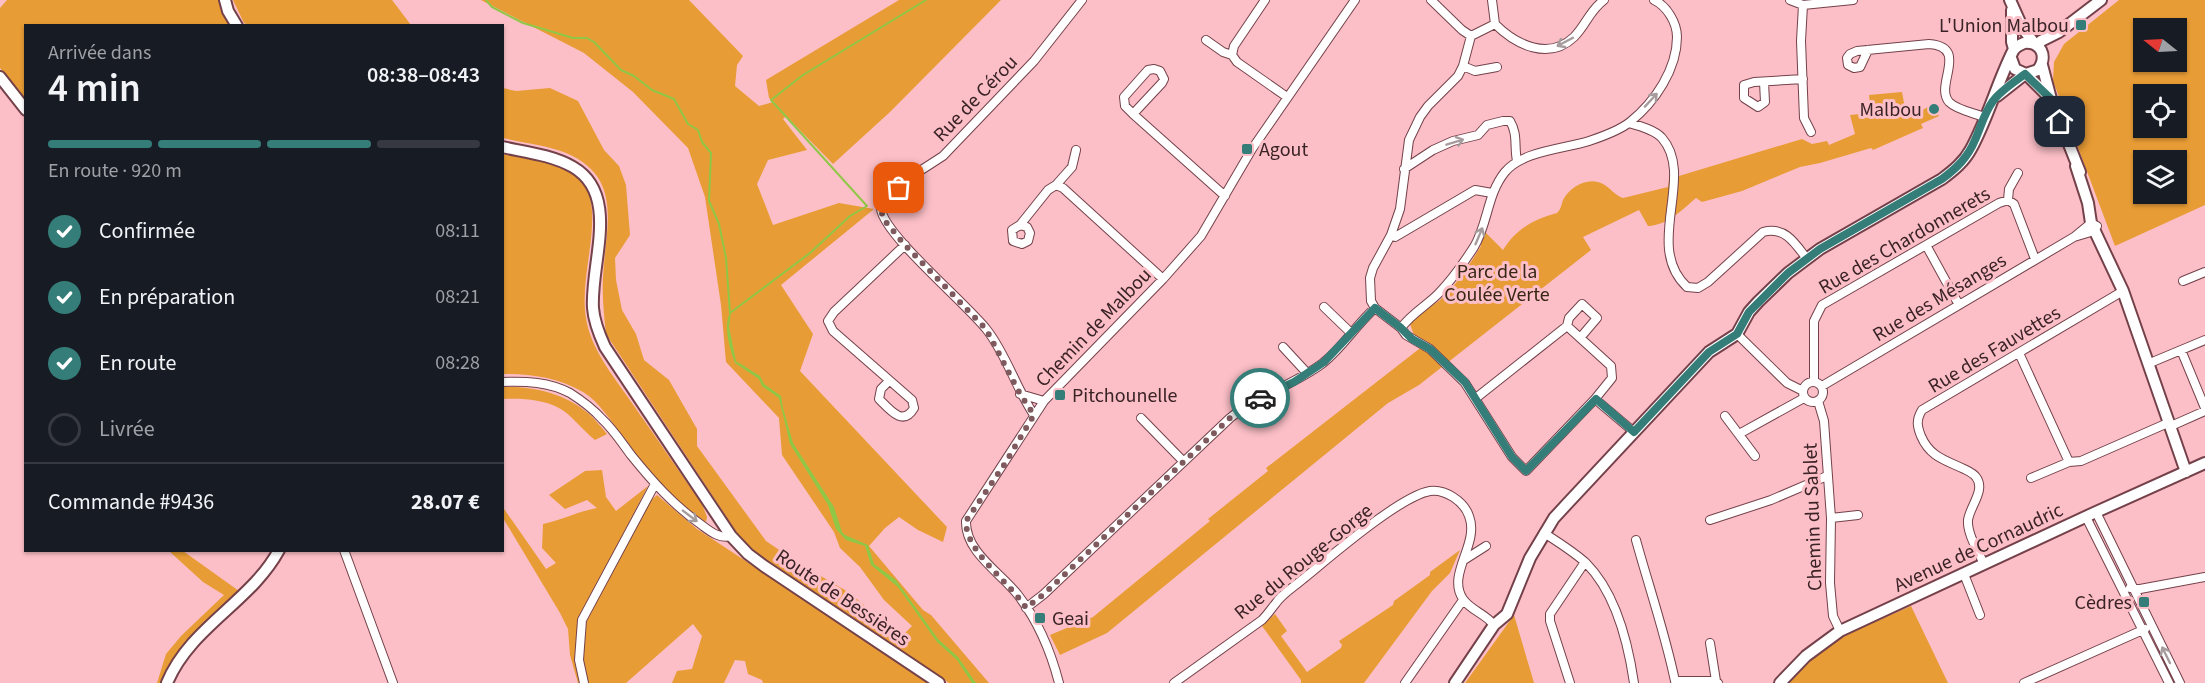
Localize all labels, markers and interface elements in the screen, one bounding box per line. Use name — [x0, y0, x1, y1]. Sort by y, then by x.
place label: L'Union Malbou — [1939, 12, 2069, 40]
marker: L'Union Malbou — [2074, 18, 2088, 32]
north arrow — [2133, 18, 2187, 72]
map controls — [2133, 18, 2187, 204]
one-way arrow — [1556, 36, 1574, 48]
text: Arrivée dans — [48, 39, 151, 67]
street label: Rue de Cérou — [927, 49, 1024, 148]
text: 08:38–08:43 — [367, 59, 480, 91]
text: 4 min — [48, 61, 141, 117]
button: locate — [2133, 84, 2187, 138]
one-way arrow — [1644, 92, 1658, 107]
place label: Malbou — [1860, 96, 1922, 124]
pin — [2034, 96, 2085, 147]
marker: Malbou — [1927, 102, 1941, 116]
icon: home — [2043, 105, 2076, 138]
place label: Agout — [1259, 136, 1308, 164]
one-way arrow — [1445, 136, 1464, 147]
marker: Agout — [1240, 142, 1254, 156]
button: layers — [2133, 150, 2187, 204]
text: En route · 920 m — [48, 157, 182, 185]
pin — [873, 162, 924, 213]
icon: bag — [882, 171, 915, 204]
street label: Rue des Chardonnerets — [1814, 180, 1995, 301]
icon: check — [48, 215, 81, 248]
text: Confirmée — [99, 215, 195, 247]
text: 08:11 — [435, 217, 480, 245]
one-way arrow — [1474, 228, 1485, 246]
street label: Rue des Mésanges — [1867, 247, 2012, 349]
park label: Parc de la Coulée Verte — [1444, 258, 1550, 309]
street label: Chemin de Malbou — [1029, 262, 1158, 394]
icon: check — [48, 281, 81, 314]
text: En préparation — [99, 281, 235, 313]
text: 08:21 — [435, 283, 480, 311]
street label: Rue des Fauvettes — [1923, 299, 2066, 400]
icon: check — [48, 347, 81, 380]
text: En route — [99, 347, 176, 379]
text: 08:28 — [435, 349, 480, 377]
courier — [1230, 368, 1290, 428]
place label: Pitchounelle — [1072, 382, 1178, 410]
icon: car — [1244, 382, 1277, 415]
marker: Pitchounelle — [1053, 388, 1067, 402]
text: Livrée — [99, 413, 155, 445]
street label: Chemin du Sablet — [1796, 442, 1830, 591]
text: Commande #9436 — [48, 486, 214, 518]
text: 28.07 € — [411, 486, 480, 518]
street label: Avenue de Cornaudric — [1889, 496, 2068, 599]
street label: Rue du Rouge-Gorge — [1228, 497, 1379, 626]
one-way arrow — [682, 510, 698, 523]
street label: Route de Bessières — [770, 542, 915, 653]
place label: Cèdres — [2075, 589, 2132, 617]
marker: Cèdres — [2137, 595, 2151, 609]
place label: Geai — [1052, 605, 1089, 633]
marker: Geai — [1033, 611, 1047, 625]
one-way arrow — [2159, 646, 2171, 664]

